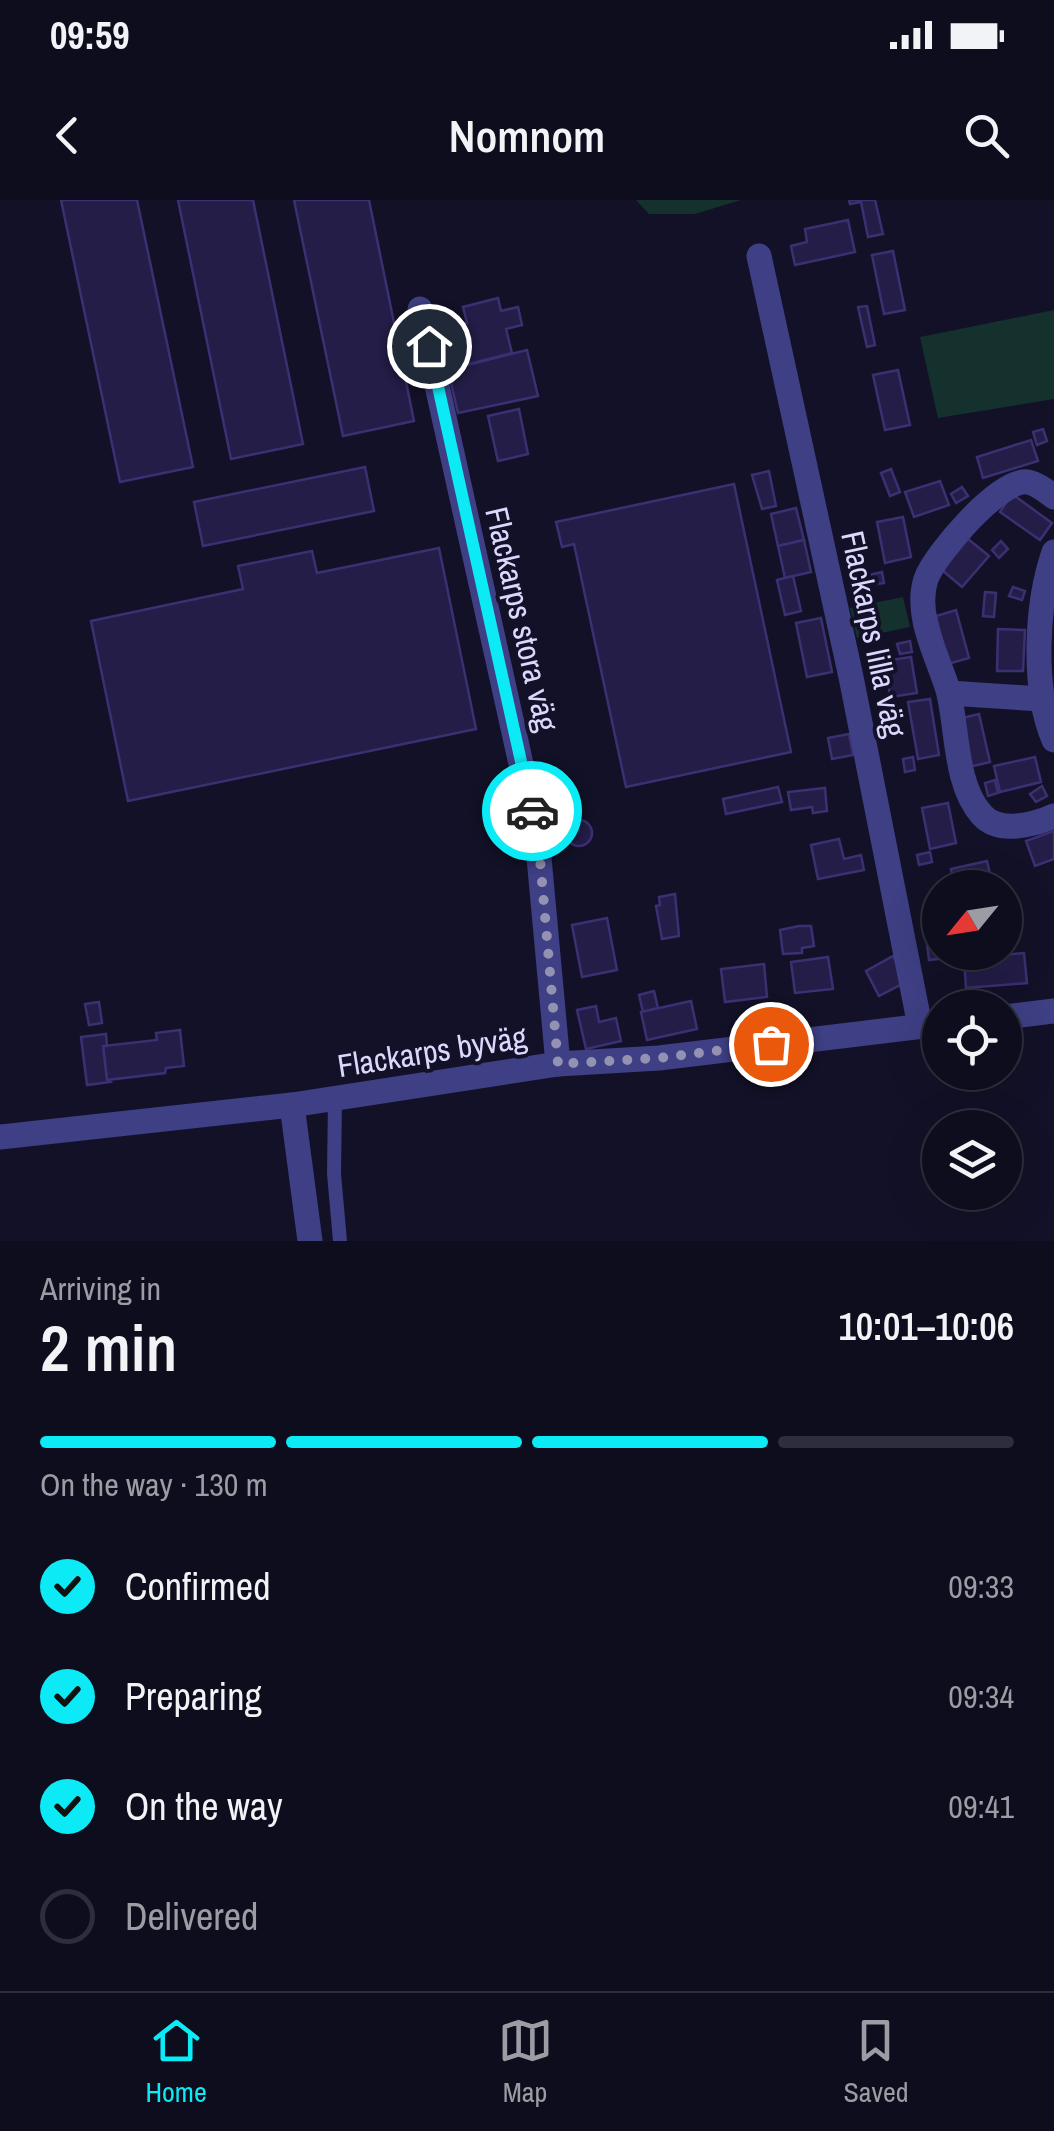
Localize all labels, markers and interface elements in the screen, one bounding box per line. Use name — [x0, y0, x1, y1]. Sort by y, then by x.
text: 09:59 — [50, 10, 130, 61]
text: Nomnom — [449, 105, 605, 166]
icon: back — [40, 108, 95, 163]
icon: search — [959, 108, 1014, 163]
pin — [387, 304, 472, 389]
icon: home — [402, 319, 457, 374]
street label: Flackarps stora väg — [475, 503, 569, 736]
street label: Flackarps lilla väg — [831, 527, 917, 742]
courier — [482, 761, 582, 861]
icon: car — [505, 784, 560, 839]
north arrow — [922, 870, 1022, 970]
map controls — [922, 870, 1022, 1210]
button: locate — [922, 990, 1022, 1090]
pin — [729, 1002, 814, 1087]
street label: Flackarps byväg — [334, 1015, 530, 1087]
icon: bag — [744, 1017, 799, 1072]
button: layers — [922, 1110, 1022, 1210]
text: Arriving in — [40, 1267, 161, 1310]
text: 10:01–10:06 — [838, 1301, 1014, 1352]
text: 2 min — [40, 1304, 177, 1391]
text: On the way · 130 m — [40, 1463, 268, 1506]
icon: check — [40, 1559, 95, 1614]
text: Confirmed — [125, 1561, 270, 1612]
text: 09:33 — [948, 1565, 1014, 1608]
icon: check — [40, 1669, 95, 1724]
text: Preparing — [125, 1671, 262, 1722]
text: 09:34 — [948, 1675, 1014, 1718]
icon: check — [40, 1779, 95, 1834]
text: On the way — [125, 1781, 283, 1832]
text: 09:41 — [948, 1785, 1014, 1828]
text: Delivered — [125, 1891, 258, 1942]
tab: Home — [145, 2013, 207, 2111]
tab: Map — [498, 2013, 553, 2111]
tab: Saved — [843, 2013, 909, 2111]

